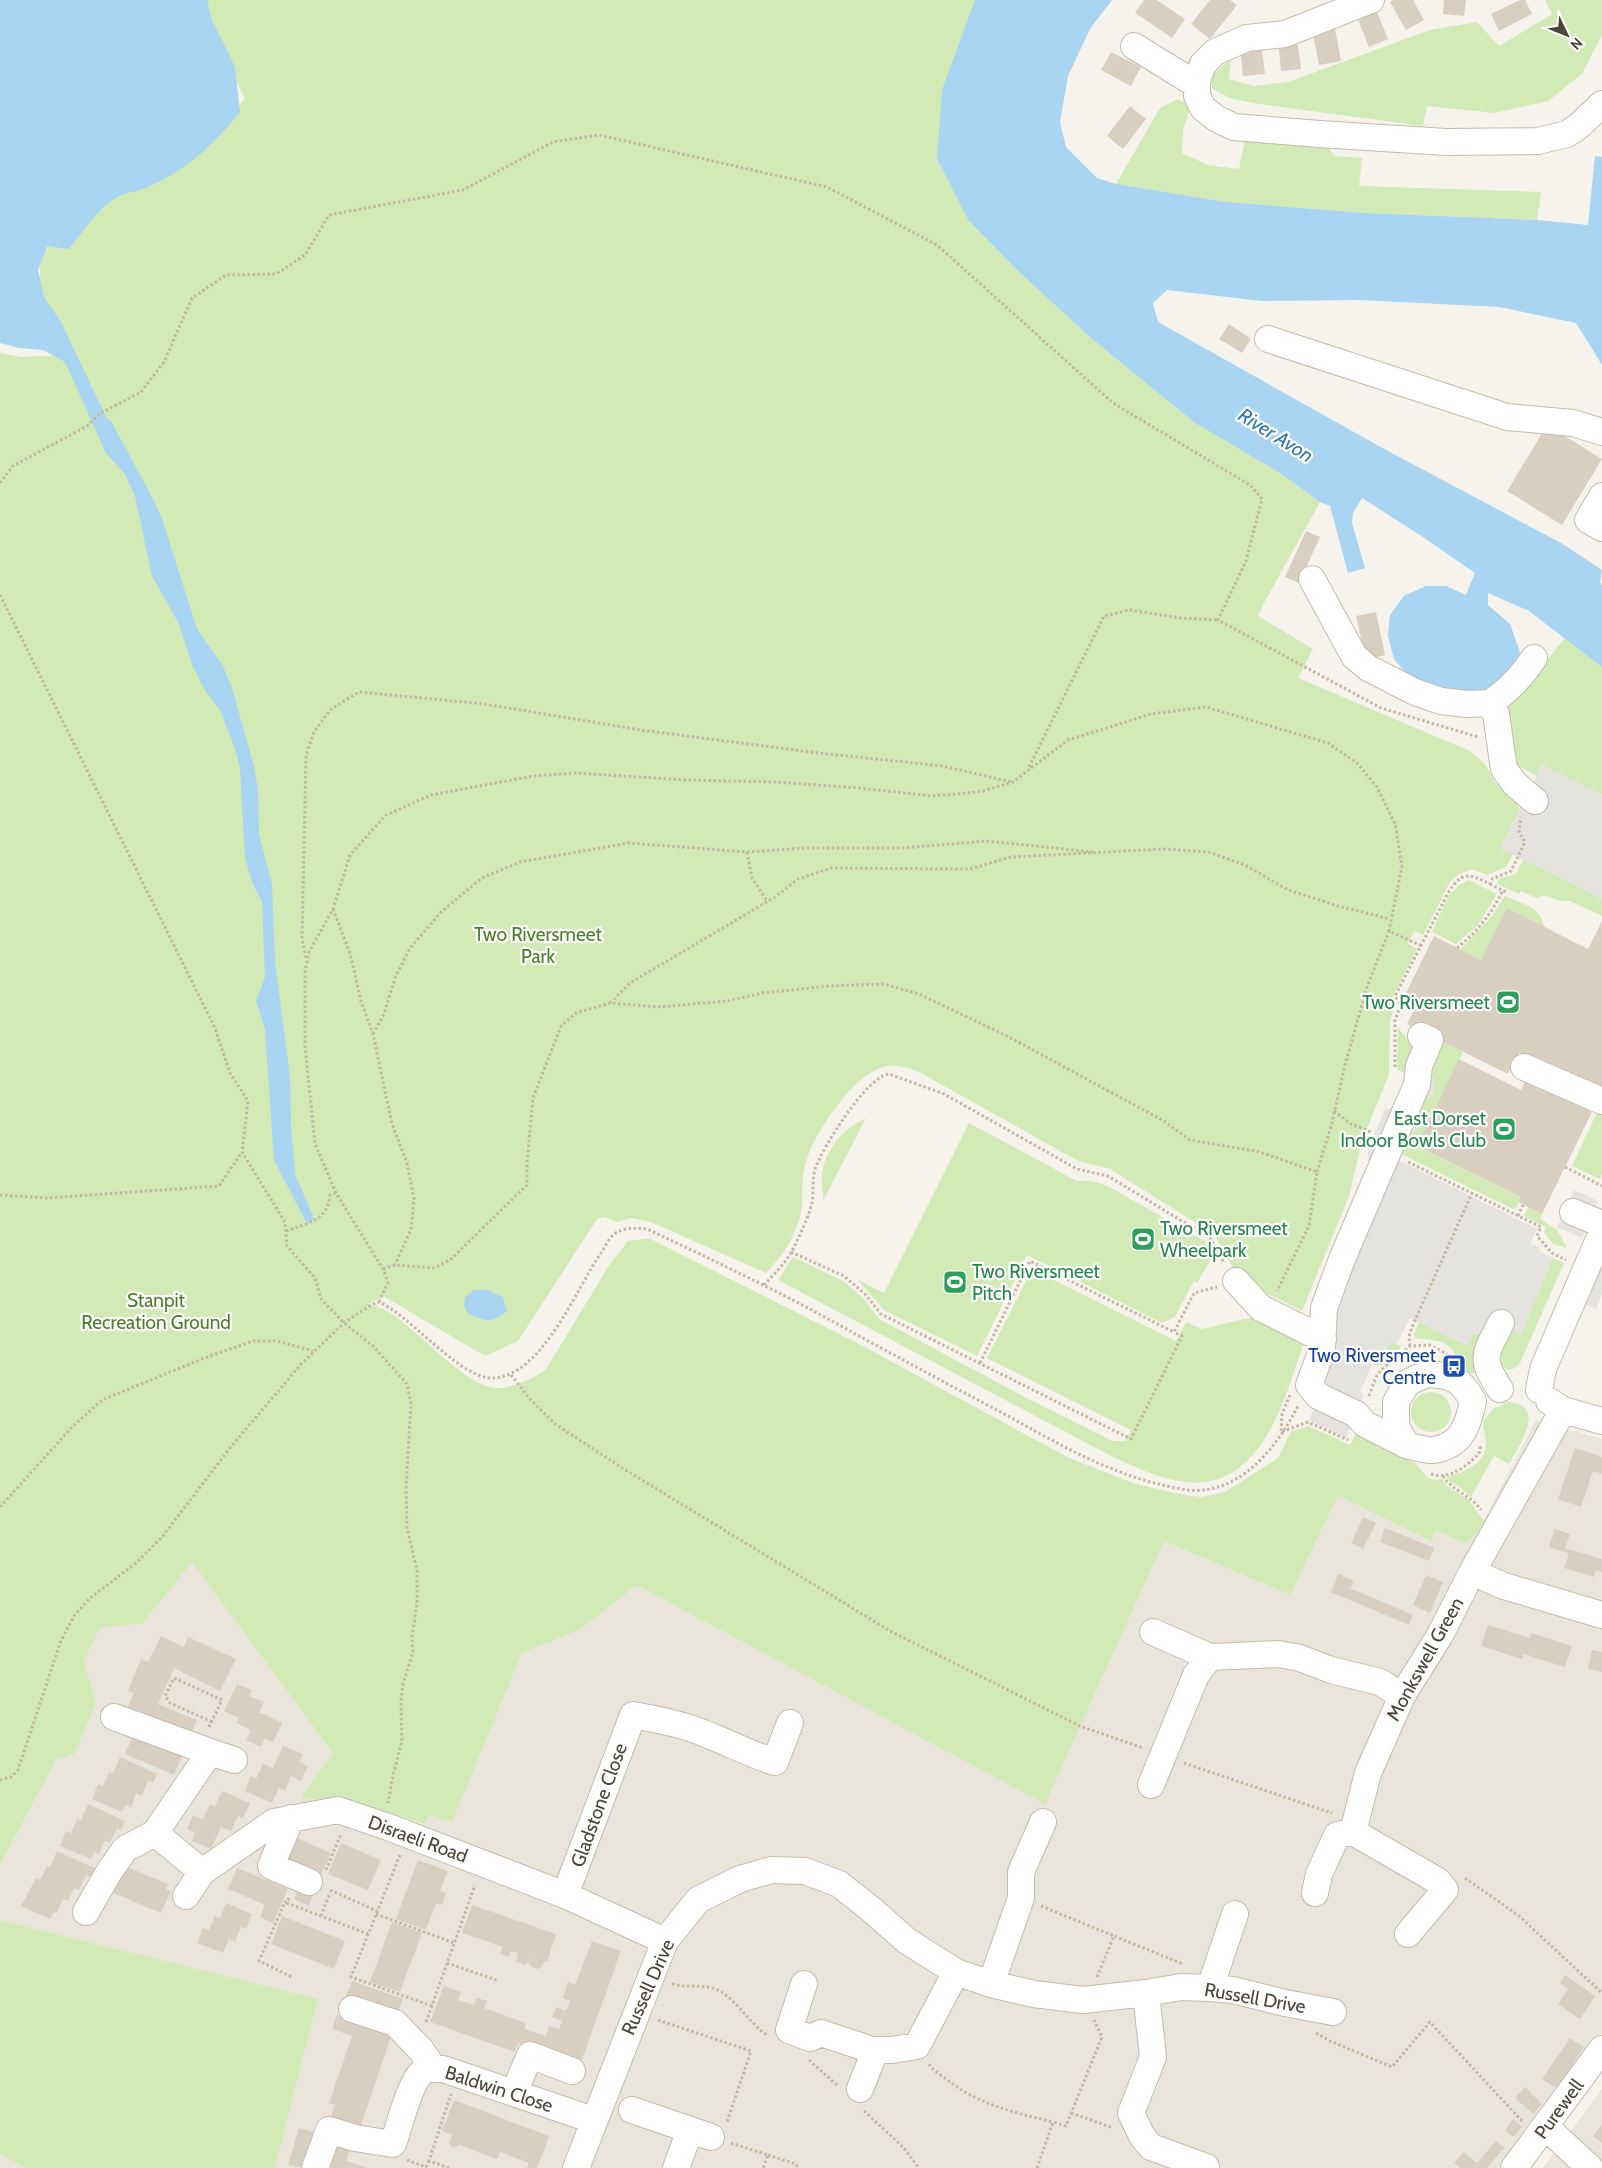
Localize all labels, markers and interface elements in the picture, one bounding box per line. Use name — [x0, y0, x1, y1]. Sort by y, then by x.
north arrow — [1542, 10, 1592, 60]
text: N — [1567, 34, 1586, 54]
water label: River Avon — [1234, 403, 1318, 467]
park label: Two Riversmeet Park — [474, 923, 602, 968]
sports icon: Two Riversmeet — [1495, 989, 1521, 1015]
place label: Two Riversmeet — [1362, 991, 1491, 1014]
place label: East Dorset Indoor Bowls Club — [1340, 1107, 1487, 1152]
sports icon: East Dorset Indoor Bowls Club — [1491, 1116, 1517, 1142]
place label: Two Riversmeet Wheelpark — [1160, 1217, 1288, 1262]
sports icon: Two Riversmeet Wheelpark — [1130, 1226, 1156, 1252]
place label: Two Riversmeet Pitch — [972, 1260, 1100, 1305]
sports icon: Two Riversmeet Pitch — [942, 1269, 968, 1295]
park label: Stanpit Recreation Ground — [81, 1289, 231, 1334]
place label: Two Riversmeet Centre — [1308, 1344, 1437, 1389]
bus stop icon: Two Riversmeet Centre — [1441, 1353, 1467, 1379]
street label: Monkswell Green — [1382, 1593, 1468, 1725]
street label: Gladstone Close — [566, 1740, 632, 1870]
street label: Disraeli Road — [365, 1810, 471, 1868]
street label: Russell Drive — [617, 1935, 679, 2039]
street label: Russell Drive — [1203, 1978, 1308, 2018]
street label: Baldwin Close — [442, 2061, 556, 2117]
street label: Purewell — [1530, 2074, 1589, 2143]

